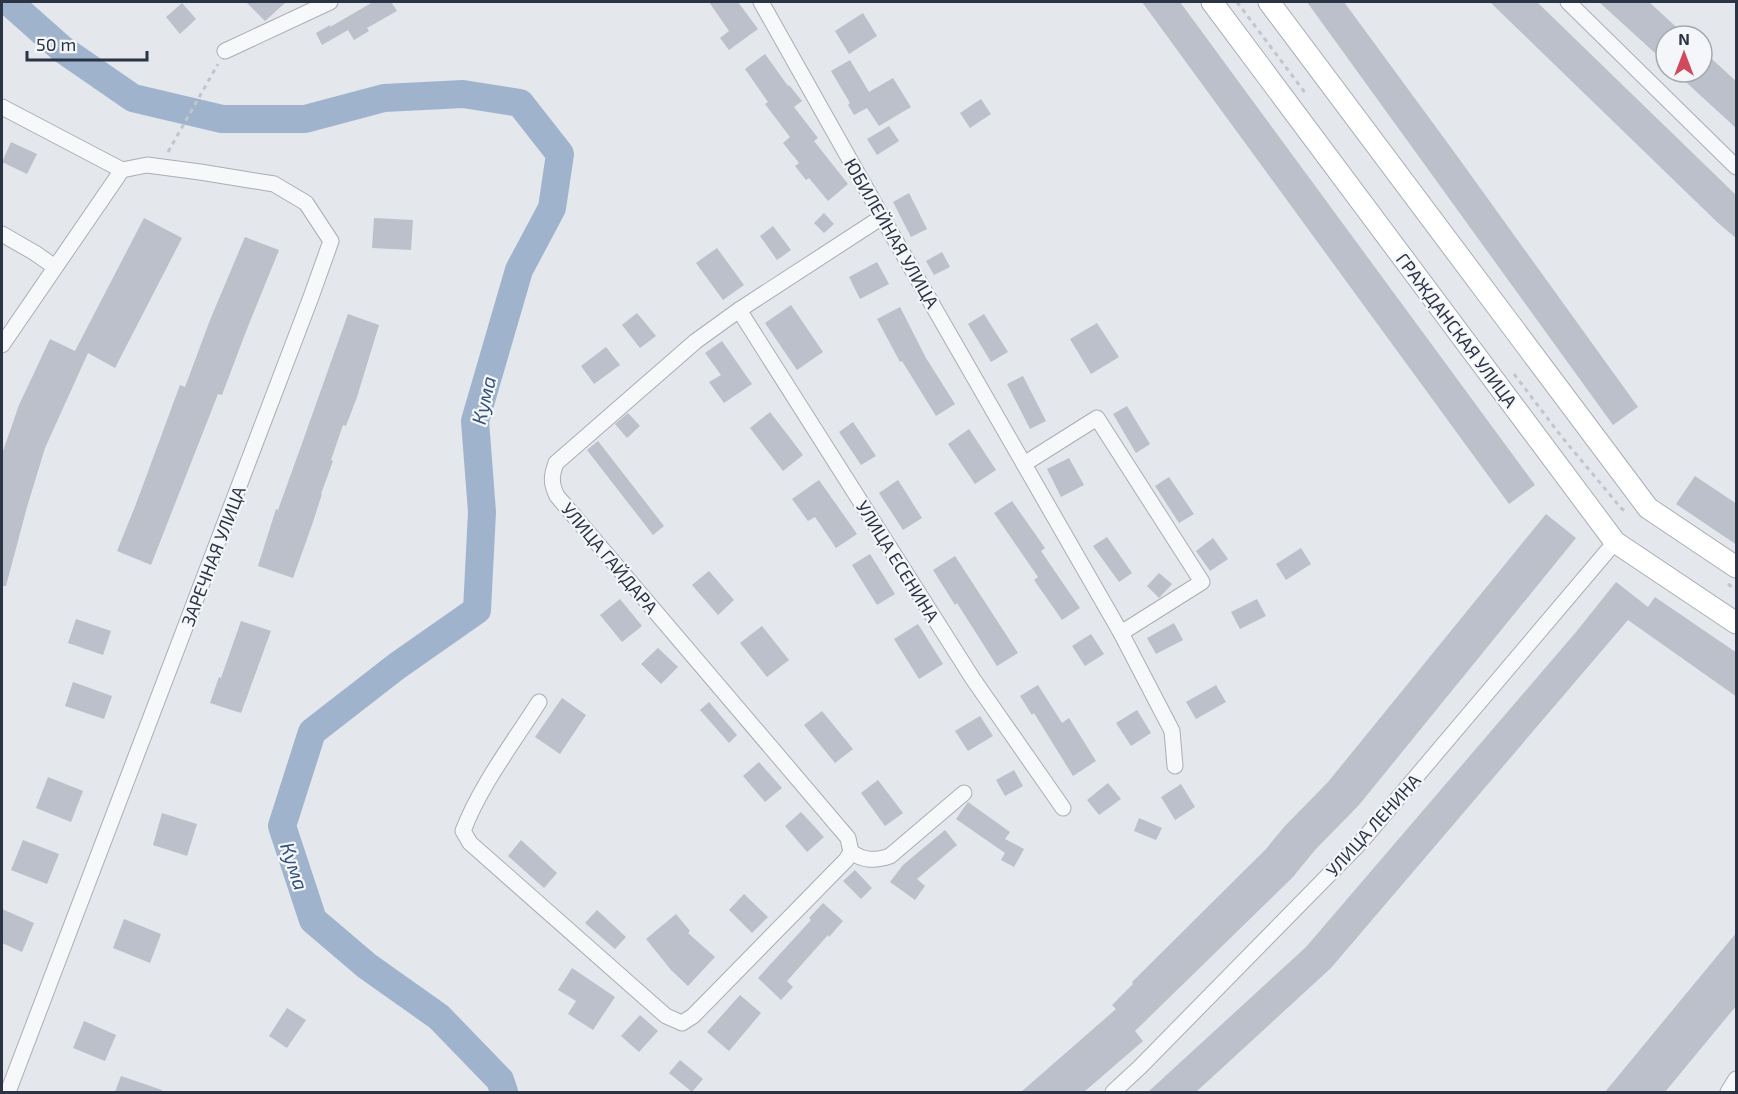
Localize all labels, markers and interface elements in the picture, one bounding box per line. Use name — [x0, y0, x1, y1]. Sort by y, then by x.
scale bar — [27, 24, 147, 62]
north arrow — [1654, 24, 1714, 84]
text: N — [1678, 29, 1690, 48]
text: 50 m — [36, 33, 76, 55]
street label: ЮБИЛЕЙНАЯ УЛИЦА — [840, 154, 944, 313]
street label: ГРАЖДАНСКАЯ УЛИЦА — [1392, 248, 1523, 412]
water label: Кума — [466, 373, 500, 427]
street label: ЗАРЕЧНАЯ УЛИЦА — [176, 482, 250, 629]
street label: УЛИЦА ЕСЕНИНА — [852, 496, 945, 627]
street label: УЛИЦА ГАЙДАРА — [557, 498, 663, 619]
street label: УЛИЦА ЛЕНИНА — [1321, 769, 1425, 881]
water label: Кума — [276, 839, 314, 893]

